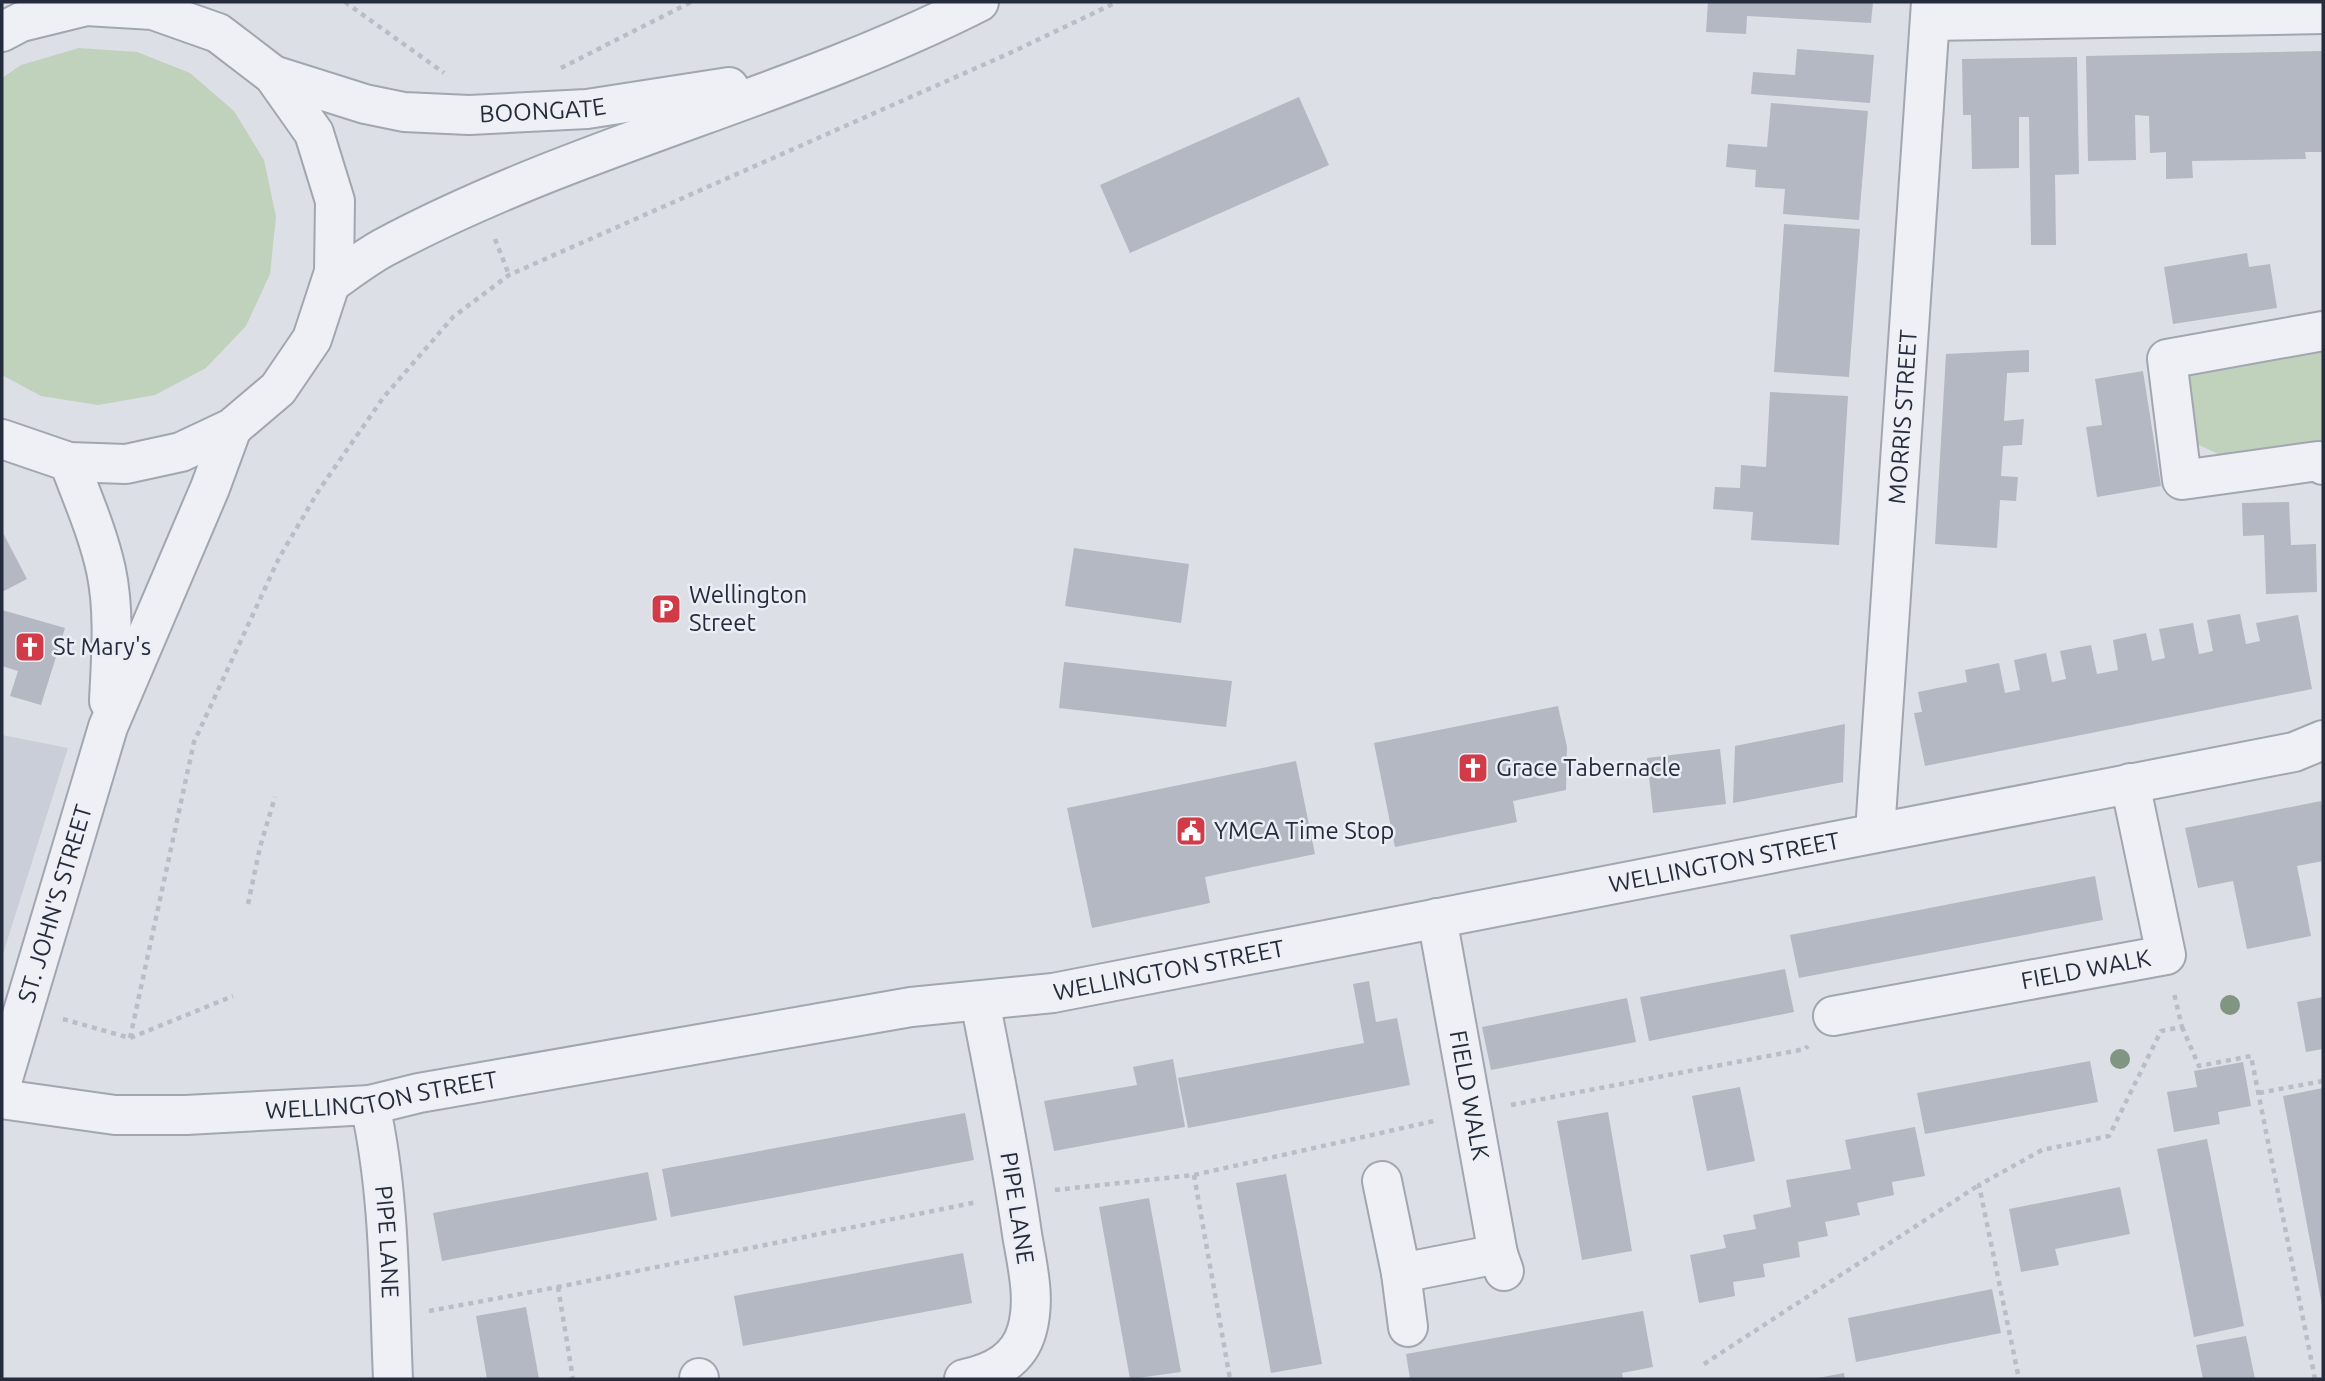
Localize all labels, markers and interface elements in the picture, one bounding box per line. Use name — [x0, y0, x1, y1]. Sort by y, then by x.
street label: BOONGATE — [479, 92, 608, 127]
street label: MORRIS STREET — [1883, 329, 1922, 505]
place label: Wellington Street — [689, 581, 807, 636]
parking icon: Wellington Street — [649, 592, 683, 626]
church icon: St Mary's — [13, 630, 47, 664]
place label: St Mary's — [53, 633, 151, 660]
church icon: Grace Tabernacle — [1456, 751, 1490, 785]
place label: Grace Tabernacle — [1496, 754, 1681, 781]
street label: ST. JOHN'S STREET — [12, 802, 97, 1006]
public building icon: YMCA Time Stop — [1174, 814, 1208, 848]
place label: YMCA Time Stop — [1214, 817, 1394, 844]
street label: WELLINGTON STREET — [1607, 826, 1842, 898]
street label: WELLINGTON STREET — [1051, 934, 1286, 1006]
street label: FIELD WALK — [2019, 944, 2153, 994]
street label: FIELD WALK — [1445, 1028, 1495, 1162]
street label: WELLINGTON STREET — [265, 1066, 500, 1124]
street label: PIPE LANE — [995, 1150, 1040, 1266]
street label: PIPE LANE — [370, 1184, 404, 1299]

